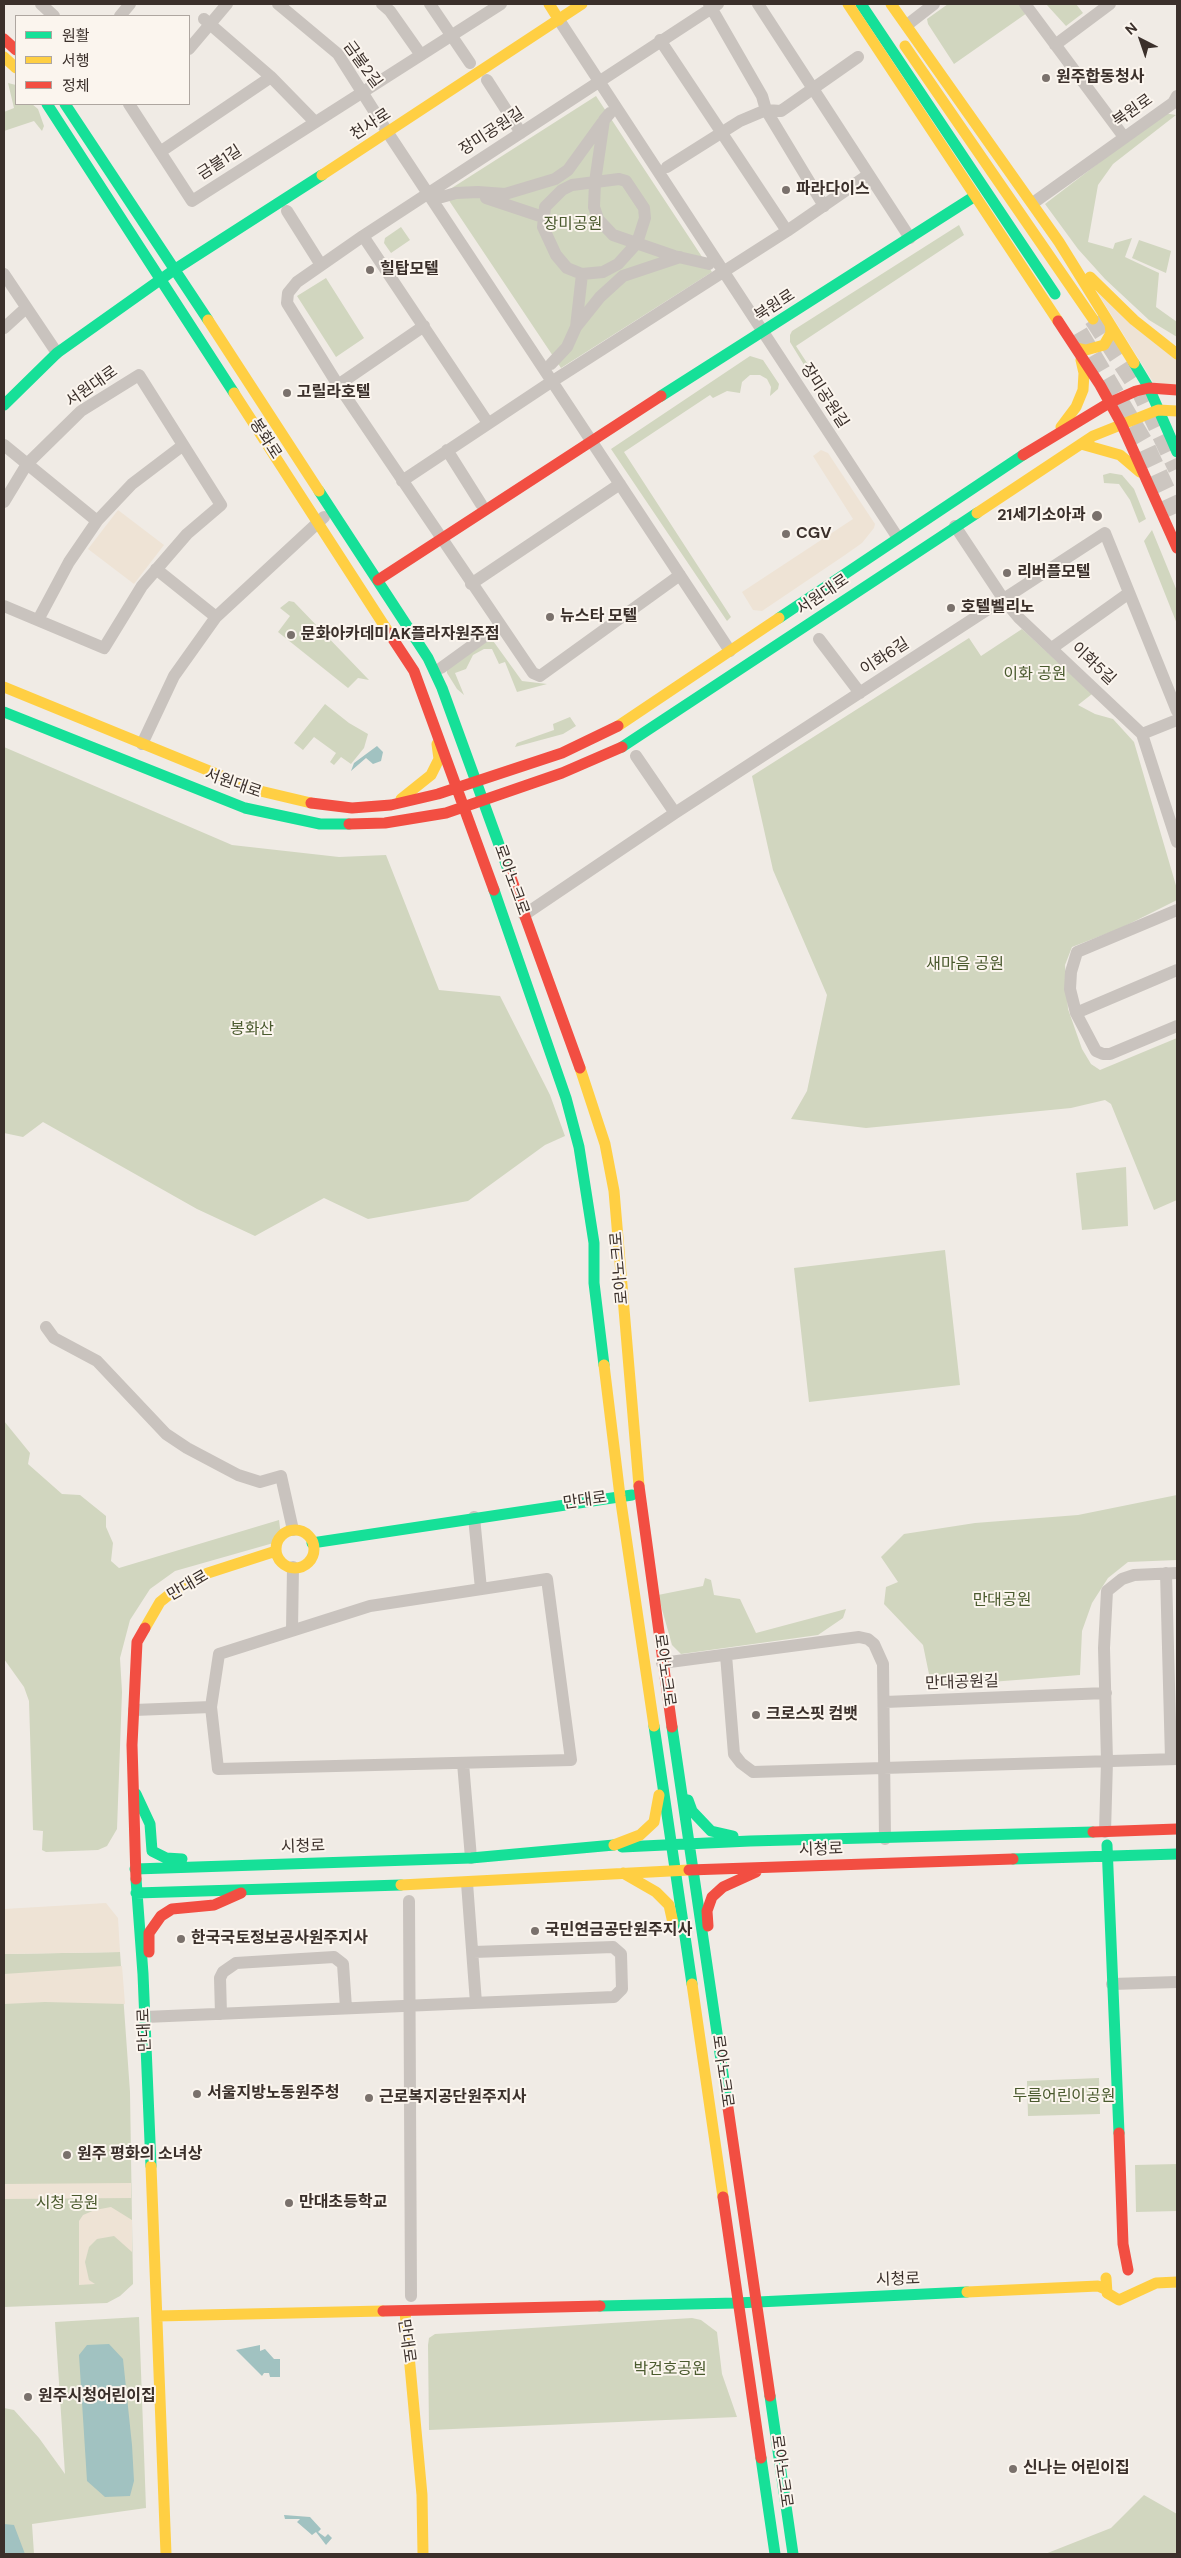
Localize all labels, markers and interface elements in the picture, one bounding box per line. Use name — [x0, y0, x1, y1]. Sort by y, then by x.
legend — [15, 15, 190, 105]
north arrow — [1116, 15, 1166, 65]
text: N — [1121, 19, 1141, 39]
text: 원활 — [62, 26, 90, 46]
street label: 금불2길 — [339, 38, 385, 92]
text: 서행 — [62, 51, 90, 71]
place label: 원주합동청사 — [1056, 68, 1144, 88]
marker: 원주합동청사 — [1040, 72, 1052, 84]
text: 정체 — [62, 76, 90, 96]
street label: 북원로 — [1109, 90, 1157, 132]
street label: 장미공원길 — [456, 104, 528, 160]
street label: 천사로 — [347, 105, 395, 145]
street label: 금불1길 — [194, 142, 246, 184]
place label: 파라다이스 — [796, 180, 870, 200]
marker: 파라다이스 — [780, 184, 792, 196]
park label: 장미공원 — [544, 215, 602, 235]
place label: 힐탑모텔 — [380, 260, 439, 280]
marker: 힐탑모텔 — [364, 264, 376, 276]
street label: 북원로 — [751, 286, 799, 326]
street label: 장미공원길 — [796, 360, 852, 432]
street label: 서원대로 — [62, 362, 122, 412]
place label: 고릴라호텔 — [297, 383, 371, 403]
marker: 고릴라호텔 — [281, 387, 293, 399]
street label: 봉화로 — [245, 415, 285, 463]
place label: 21세기소아과 — [997, 506, 1086, 526]
marker: 21세기소아과 — [1090, 509, 1104, 523]
place label: CGV — [796, 524, 832, 544]
marker: CGV — [780, 528, 792, 540]
place label: 리버플모텔 — [1017, 563, 1091, 583]
marker: 리버플모텔 — [1001, 567, 1013, 579]
street label: 서원대로 — [793, 571, 853, 619]
place label: 호텔벨리노 — [961, 598, 1035, 618]
marker: 호텔벨리노 — [945, 602, 957, 614]
place label: 뉴스타 모텔 — [560, 607, 637, 627]
marker: 뉴스타 모텔 — [544, 611, 556, 623]
place label: 문화아카데미AK플라자원주점 — [301, 625, 499, 645]
marker: 문화아카데미AK플라자원주점 — [285, 629, 297, 641]
street label: 이화6길 — [857, 634, 913, 680]
street label: 이화5길 — [1067, 639, 1119, 689]
park label: 이화 공원 — [1003, 665, 1067, 685]
street label: 서원대로 — [202, 765, 264, 803]
street label: 로아노크로 — [489, 842, 533, 918]
park label: 새마음 공원 — [926, 955, 1004, 975]
park label: 봉화산 — [230, 1020, 274, 1040]
street label: 로아노크로 — [607, 1231, 633, 1305]
street label: 만대로 — [562, 1488, 608, 1514]
street label: 만대로 — [164, 1567, 212, 1605]
park label: 만대공원 — [973, 1591, 1031, 1611]
street label: 로아노크로 — [649, 1632, 679, 1708]
street label: 만대공원길 — [925, 1672, 999, 1694]
place label: 크로스핏 컴뱃 — [766, 1705, 858, 1725]
marker: 크로스핏 컴뱃 — [750, 1709, 762, 1721]
street label: 시청로 — [281, 1837, 325, 1857]
street label: 시청로 — [799, 1840, 843, 1860]
place label: 국민연금공단원주지사 — [545, 1921, 692, 1941]
marker: 국민연금공단원주지사 — [529, 1925, 541, 1937]
place label: 한국국토정보공사원주지사 — [191, 1929, 368, 1949]
marker: 한국국토정보공사원주지사 — [175, 1933, 187, 1945]
street label: 만대로 — [135, 2008, 155, 2052]
street label: 로아노크로 — [707, 2033, 737, 2109]
place label: 서울지방노동원주청 — [207, 2084, 339, 2104]
park label: 두름어린이공원 — [1012, 2087, 1116, 2107]
marker: 서울지방노동원주청 — [191, 2088, 203, 2100]
place label: 근로복지공단원주지사 — [379, 2088, 526, 2108]
marker: 근로복지공단원주지사 — [363, 2092, 375, 2104]
place label: 원주 평화의 소녀상 — [77, 2145, 202, 2165]
marker: 원주 평화의 소녀상 — [61, 2149, 73, 2161]
place label: 만대초등학교 — [299, 2193, 387, 2213]
park label: 시청 공원 — [35, 2194, 99, 2214]
marker: 만대초등학교 — [283, 2197, 295, 2209]
street label: 시청로 — [876, 2270, 920, 2290]
street label: 만대로 — [393, 2318, 419, 2364]
park label: 박건호공원 — [633, 2360, 707, 2380]
place label: 원주시청어린이집 — [38, 2387, 156, 2407]
marker: 원주시청어린이집 — [22, 2391, 34, 2403]
street label: 로아노크로 — [766, 2433, 796, 2509]
place label: 신나는 어린이집 — [1023, 2459, 1130, 2479]
marker: 신나는 어린이집 — [1007, 2463, 1019, 2475]

